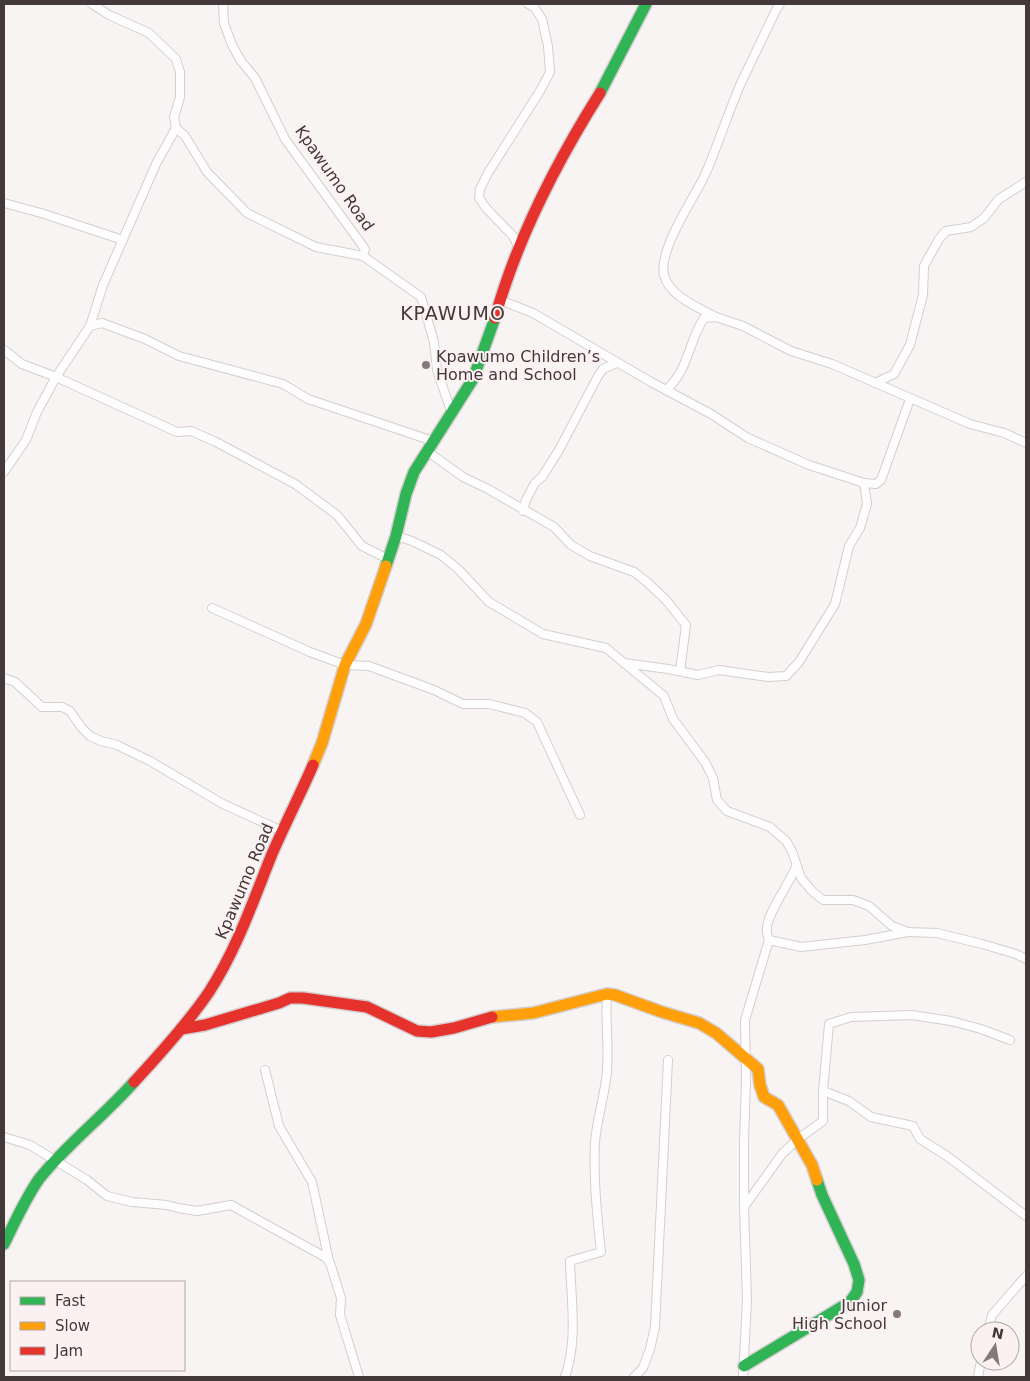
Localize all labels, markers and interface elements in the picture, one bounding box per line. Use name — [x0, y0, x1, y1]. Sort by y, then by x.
street label: Kpawumo Road — [291, 122, 378, 235]
district label: KPAWUMO — [400, 302, 506, 324]
place label: Kpawumo Children’s Home and School — [436, 347, 600, 384]
marker: Kpawumo Children’s Home and School — [420, 359, 432, 371]
street label: Kpawumo Road — [211, 820, 277, 942]
legend — [10, 1281, 185, 1371]
text: Fast — [55, 1292, 85, 1310]
place label: Junior High School — [792, 1296, 887, 1333]
marker: Junior High School — [891, 1308, 903, 1320]
text: Slow — [55, 1317, 90, 1335]
north arrow — [970, 1321, 1020, 1371]
text: N — [990, 1324, 1005, 1342]
text: Jam — [54, 1342, 83, 1360]

